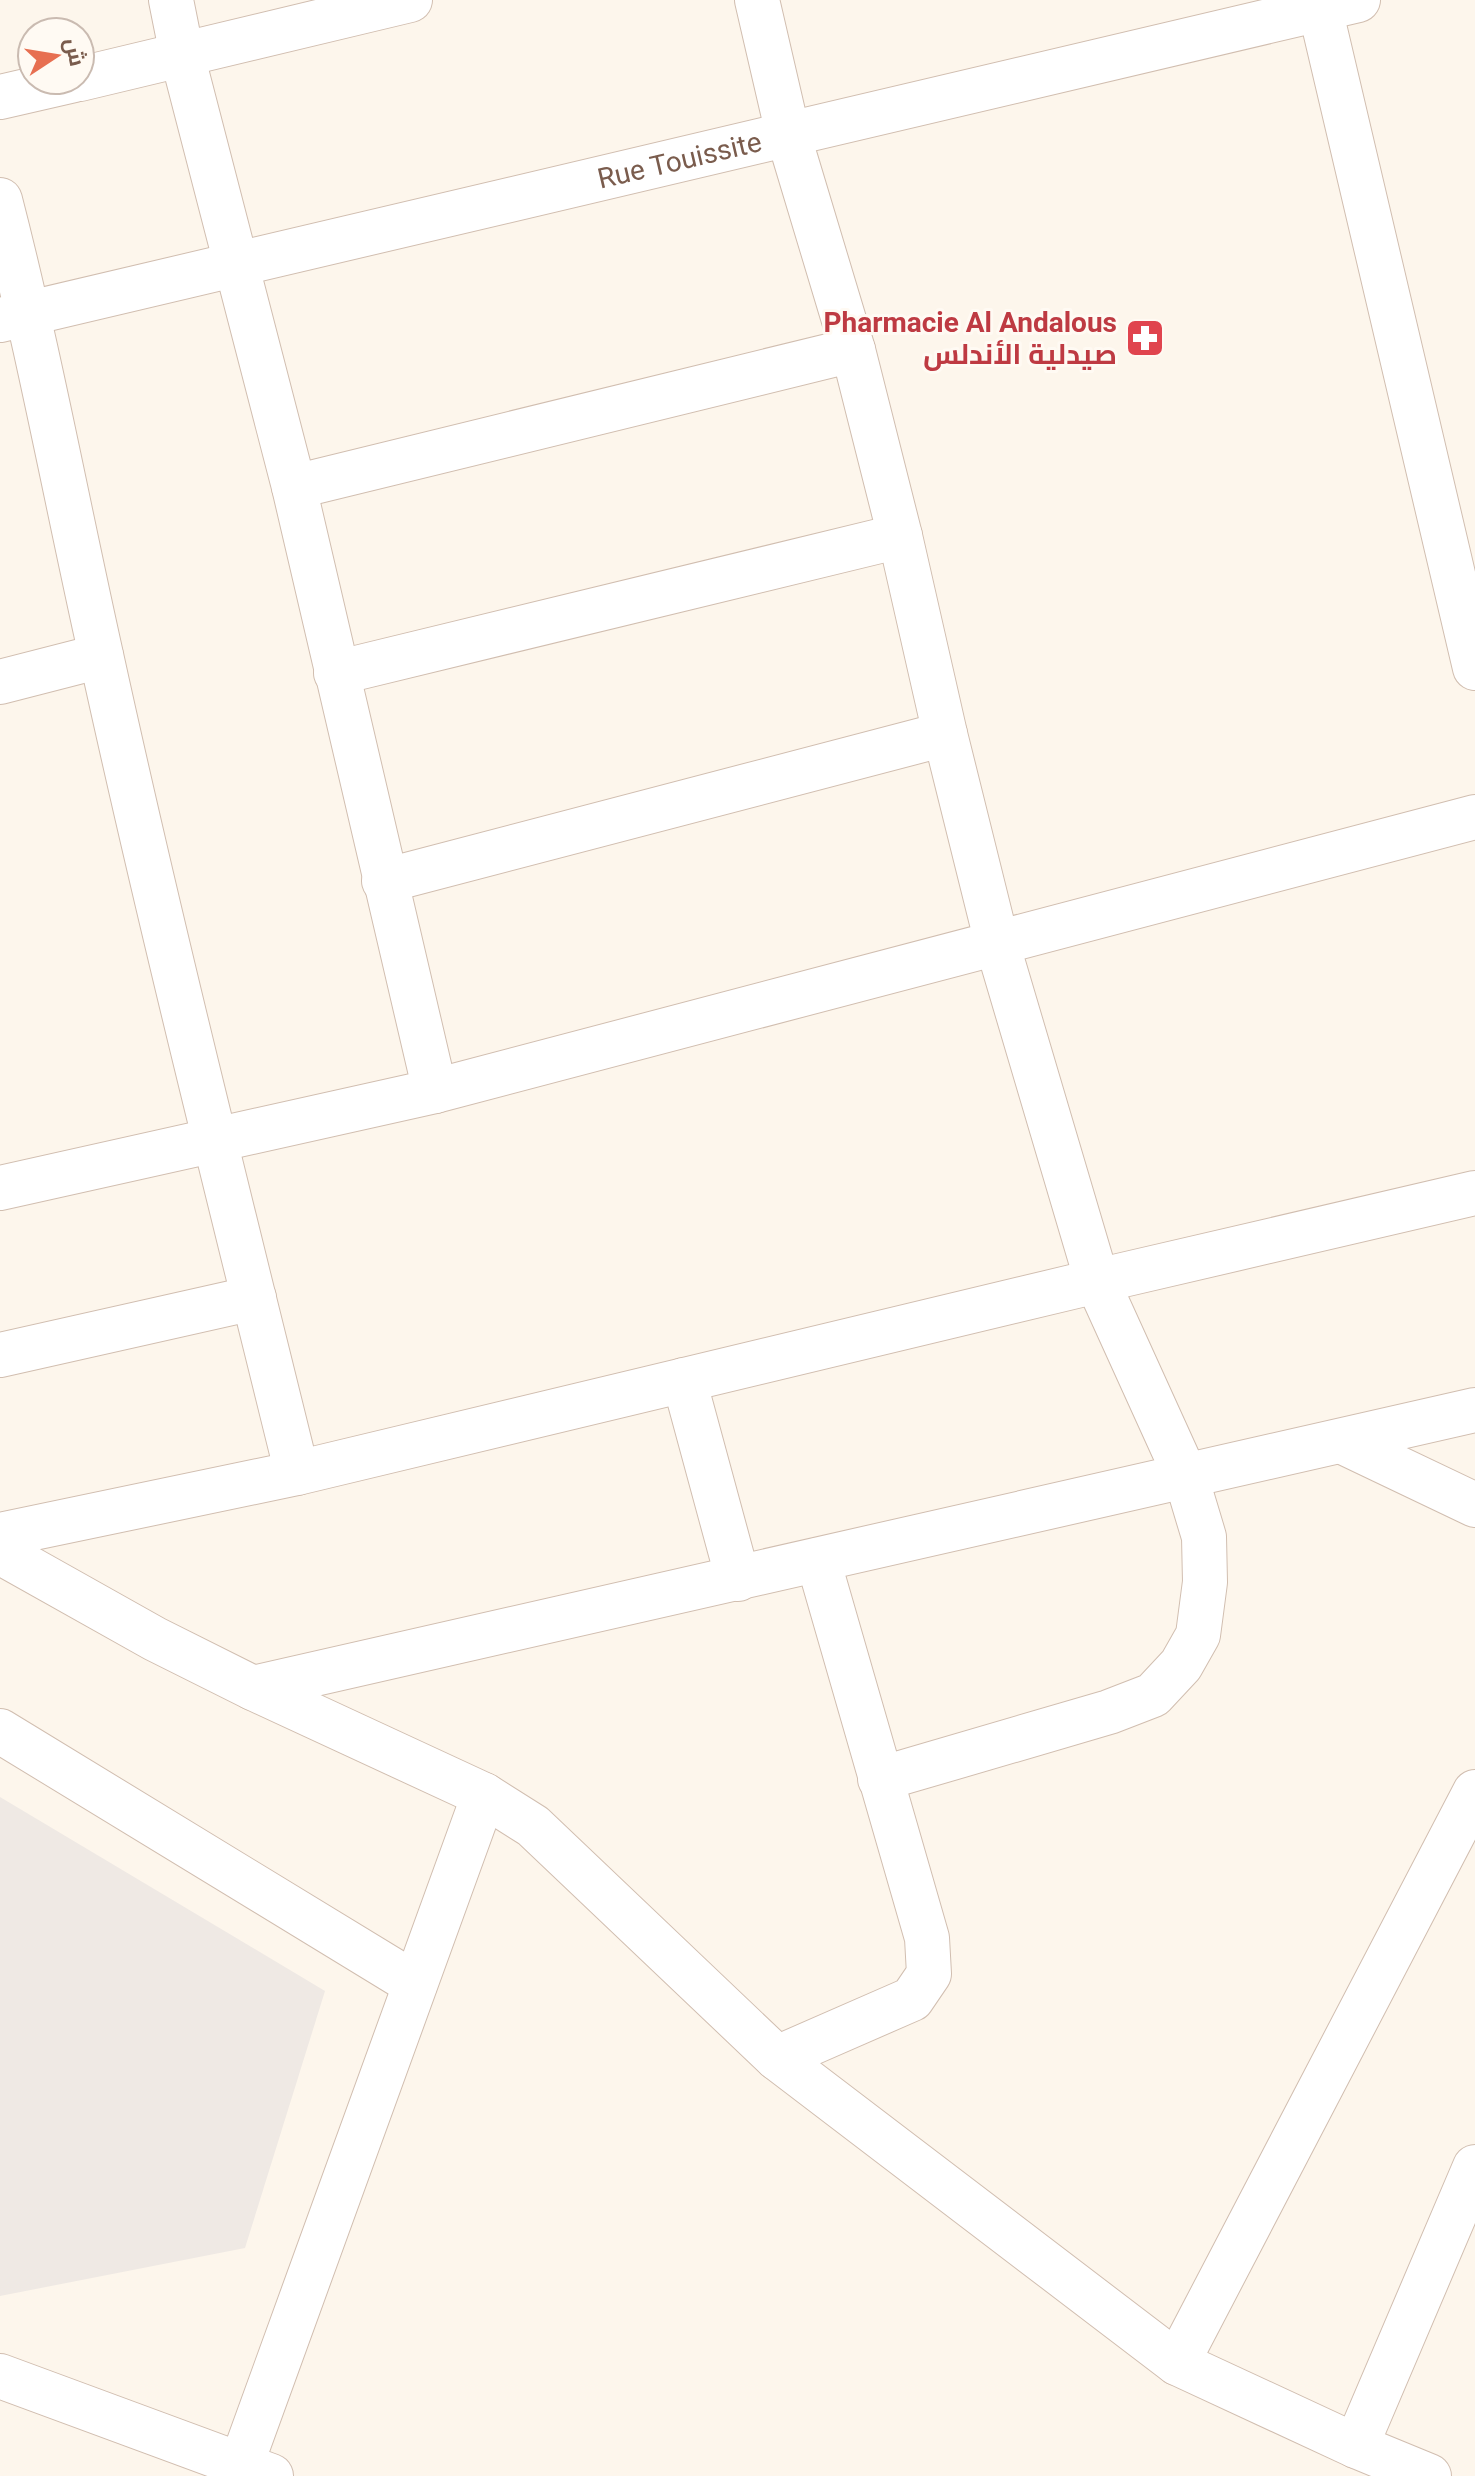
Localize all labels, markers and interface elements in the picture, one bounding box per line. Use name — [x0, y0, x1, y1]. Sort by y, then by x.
north arrow — [16, 16, 96, 96]
text: ش — [59, 36, 90, 69]
street label: Rue Touissite — [594, 125, 765, 196]
place label: Pharmacie Al Andalous صيدلية الأندلس — [823, 306, 1117, 371]
pharmacy icon: Pharmacie Al Andalous صيدلية الأندلس — [1124, 317, 1166, 359]

